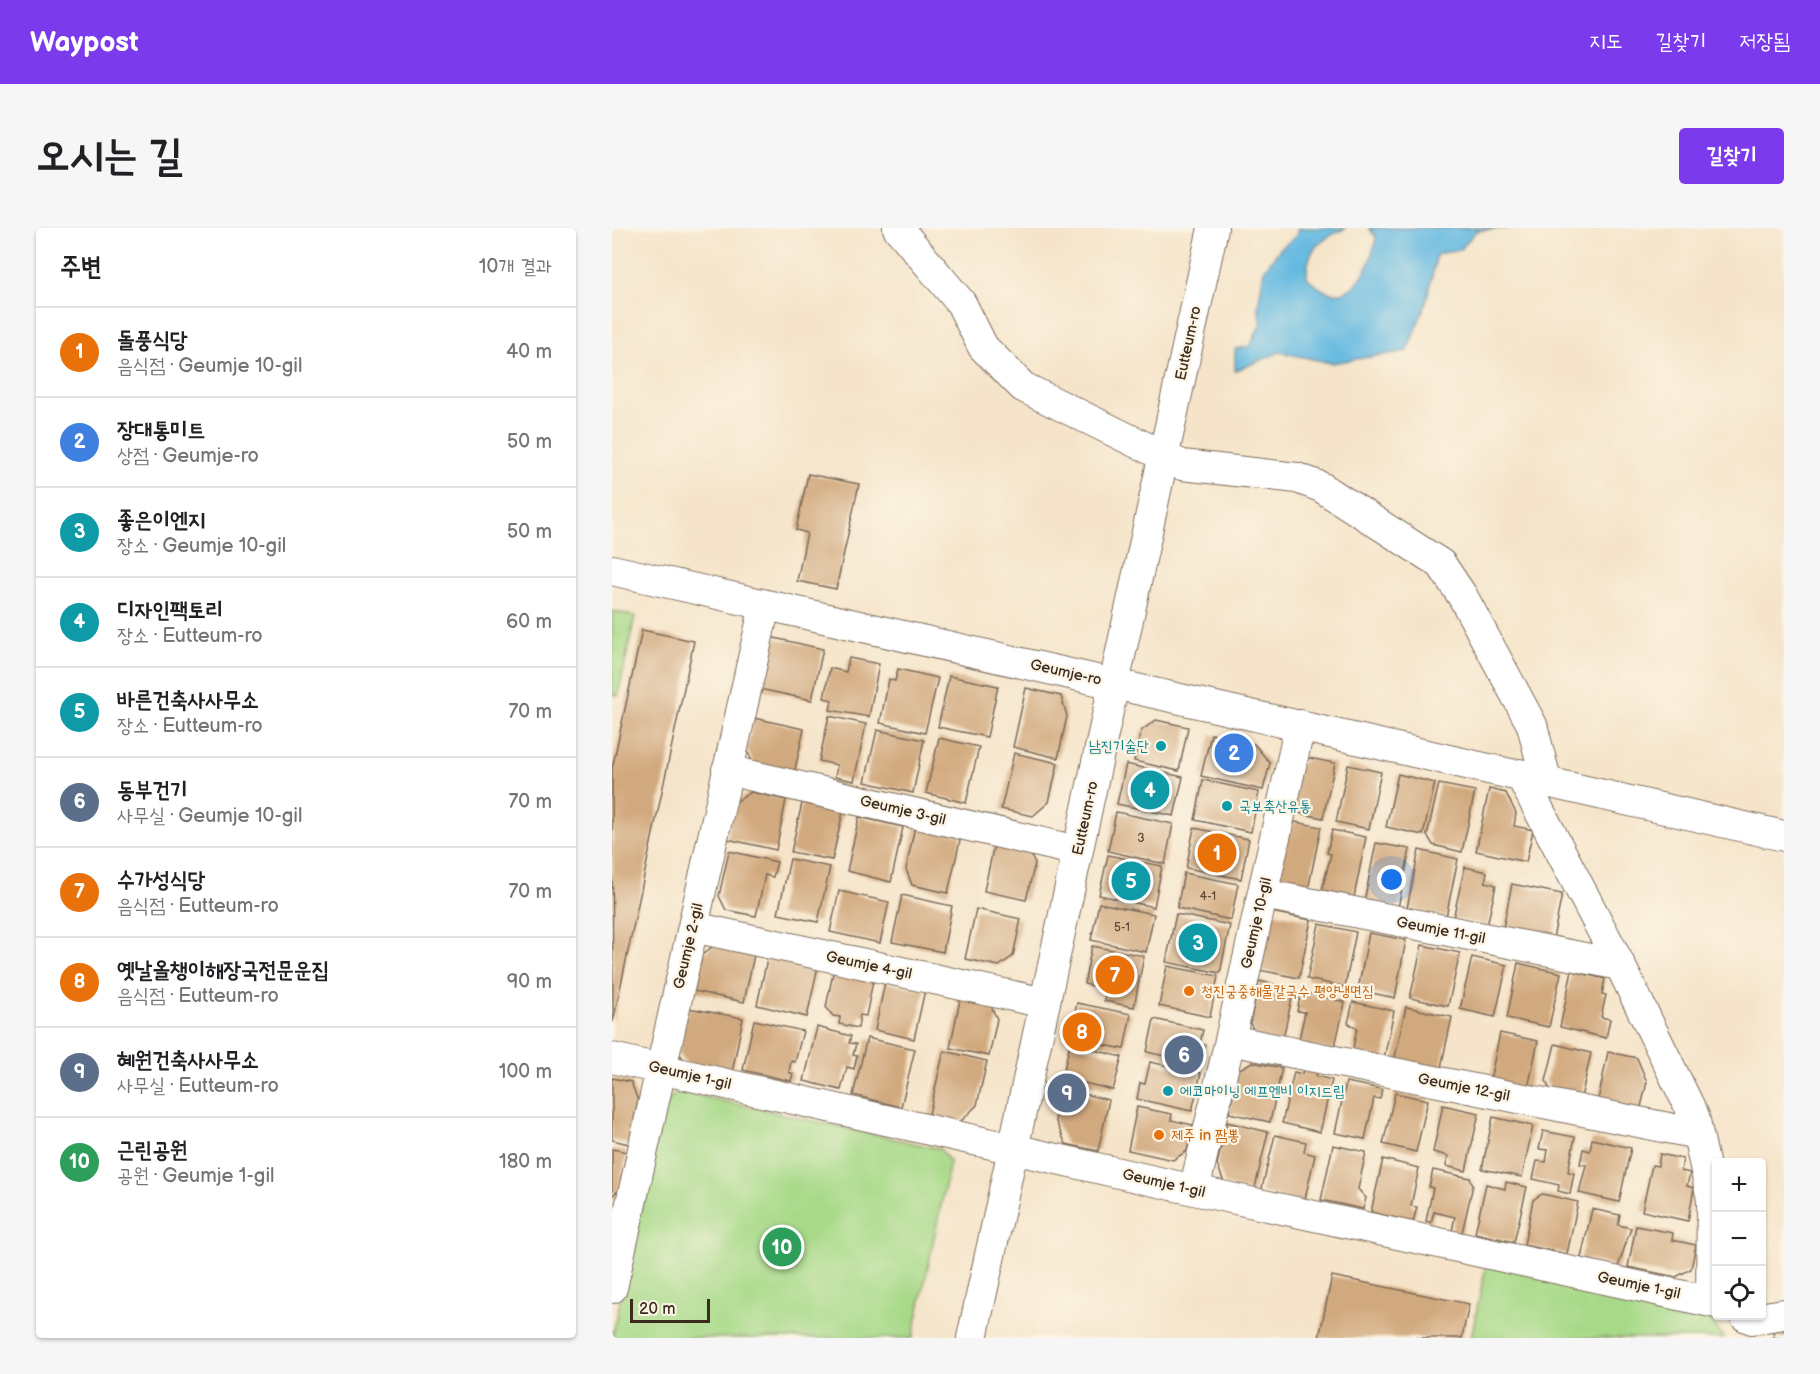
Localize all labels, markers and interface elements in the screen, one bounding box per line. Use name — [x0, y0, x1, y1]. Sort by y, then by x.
text: Waypost — [30, 26, 139, 59]
text: 지도 — [1589, 29, 1623, 54]
text: 길찾기 — [1656, 29, 1706, 54]
text: 저장됨 — [1739, 29, 1790, 54]
button: 길찾기 — [1679, 128, 1784, 184]
text: 오시는 길 — [36, 131, 183, 182]
text: 주변 — [60, 252, 102, 283]
text: 10개 결과 — [479, 255, 552, 279]
street label: Eutteum-ro — [1171, 304, 1206, 382]
text: 돌풍식당 — [117, 327, 188, 354]
text: 1 — [75, 340, 84, 364]
text: 40 m — [506, 340, 552, 364]
text: 음식점 · Geumje 10-gil — [117, 354, 302, 378]
text: 장대통미트 — [117, 417, 206, 444]
text: 2 — [74, 430, 85, 454]
text: 50 m — [507, 430, 552, 454]
text: 상점 · Geumje-ro — [117, 444, 259, 468]
text: 좋은이엔지 — [117, 507, 206, 534]
text: 3 — [74, 520, 85, 544]
text: 50 m — [507, 520, 552, 544]
text: 장소 · Geumje 10-gil — [117, 534, 286, 558]
text: 디자인팩토리 — [117, 597, 223, 624]
text: 4 — [74, 610, 85, 634]
text: 60 m — [506, 610, 552, 634]
text: 장소 · Eutteum-ro — [117, 624, 263, 648]
street label: Geumje-ro — [1028, 655, 1103, 690]
text: 바른건축사사무소 — [117, 687, 259, 714]
text: 5 — [74, 700, 85, 724]
text: 70 m — [508, 700, 552, 724]
text: 장소 · Eutteum-ro — [117, 714, 263, 738]
pin: 2 — [1214, 730, 1254, 776]
place label: 남진기술단 — [1089, 737, 1149, 756]
marker: 남진기술단 — [1154, 739, 1168, 753]
pin: 4 — [1130, 768, 1170, 812]
text: 동부건기 — [117, 777, 188, 804]
street label: Eutteum-ro — [1068, 779, 1103, 857]
text: 6 — [73, 790, 86, 814]
text: 70 m — [508, 790, 552, 814]
street label: Geumje 3-gil — [858, 791, 948, 830]
place label: 국보축산유통 — [1239, 797, 1311, 816]
marker: 국보축산유통 — [1220, 799, 1234, 813]
text: 사무실 · Geumje 10-gil — [117, 804, 302, 828]
pin: 1 — [1198, 830, 1236, 876]
house number: 3 — [1137, 831, 1145, 846]
pin: 5 — [1112, 858, 1150, 904]
your location — [1377, 865, 1406, 894]
text: 수가성식당 — [117, 867, 206, 894]
street label: Geumje 10-gil — [1237, 876, 1276, 971]
text: 7 — [74, 880, 85, 904]
text: 70 m — [508, 880, 552, 904]
house number: 4-1 — [1200, 889, 1216, 904]
text: 음식점 · Eutteum-ro — [117, 894, 279, 918]
street label: Geumje 2-gil — [669, 901, 708, 991]
street label: Geumje 11-gil — [1395, 913, 1487, 948]
house number: 5-1 — [1114, 920, 1130, 935]
pin: 3 — [1178, 920, 1218, 966]
street label: Geumje 4-gil — [824, 947, 914, 984]
pin: 7 — [1096, 952, 1134, 998]
text: 옛날올챙이해장국전문운집 — [117, 957, 329, 984]
text: 8 — [73, 970, 86, 994]
text: 90 m — [507, 970, 552, 994]
place label: 청진궁중해물칼국수 평양냉면집 — [1201, 982, 1374, 1001]
text: 음식점 · Eutteum-ro — [117, 984, 279, 1008]
marker: 청진궁중해물칼국수 평양냉면집 — [1182, 984, 1196, 998]
pin: 8 — [1062, 1010, 1102, 1054]
pin: 6 — [1164, 1032, 1204, 1078]
text: 혜원건축사사무소 — [117, 1047, 259, 1074]
street label: Geumje 1-gil — [647, 1057, 733, 1094]
text: 9 — [74, 1060, 85, 1084]
text: 100 m — [499, 1060, 552, 1084]
street label: Geumje 12-gil — [1416, 1069, 1511, 1106]
pin: 9 — [1048, 1070, 1086, 1116]
text: 사무실 · Eutteum-ro — [117, 1074, 279, 1098]
place label: 에코마이닝 에프엔비 이지드립 — [1180, 1082, 1345, 1101]
marker: 에코마이닝 에프엔비 이지드립 — [1161, 1084, 1175, 1098]
place label: 제주 in 짬뽕 — [1171, 1126, 1239, 1145]
marker: 제주 in 짬뽕 — [1152, 1128, 1166, 1142]
text: 근린공원 — [117, 1137, 188, 1164]
text: 10 — [69, 1150, 90, 1174]
text: 180 m — [499, 1150, 552, 1174]
map controls — [1712, 1158, 1766, 1320]
button: + — [1712, 1158, 1766, 1212]
text: 공원 · Geumje 1-gil — [117, 1164, 275, 1188]
street label: Geumje 1-gil — [1121, 1165, 1207, 1202]
button: − — [1712, 1212, 1766, 1266]
pin: 10 — [762, 1224, 802, 1270]
button: locate — [1712, 1266, 1766, 1320]
street label: Geumje 1-gil — [1596, 1267, 1682, 1304]
scale bar — [630, 1296, 710, 1324]
text: 20 m — [639, 1300, 675, 1319]

